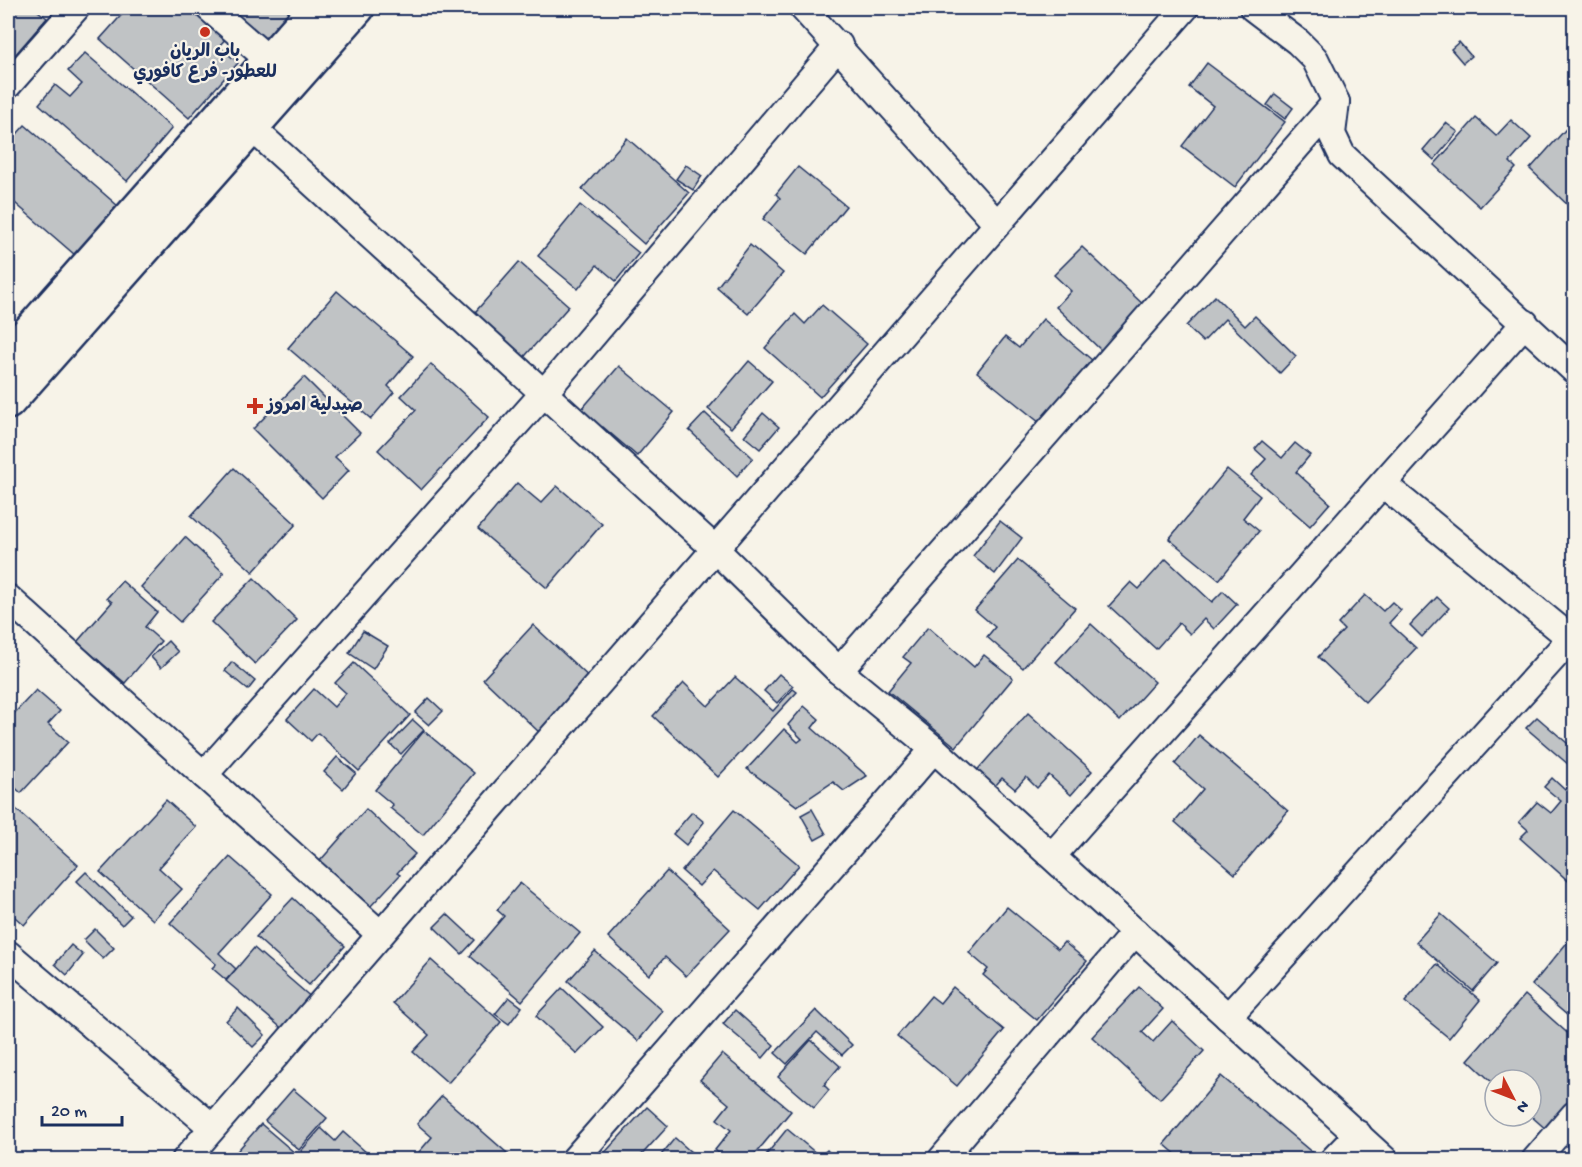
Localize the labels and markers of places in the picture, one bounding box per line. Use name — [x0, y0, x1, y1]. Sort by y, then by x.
marker: باب الريان للعطور- فرع كافوري — [198, 25, 212, 39]
place label: باب الريان للعطور- فرع كافوري — [133, 42, 277, 85]
place label: صيدلية امروز — [265, 395, 363, 417]
marker: صيدلية امروز — [248, 399, 262, 413]

